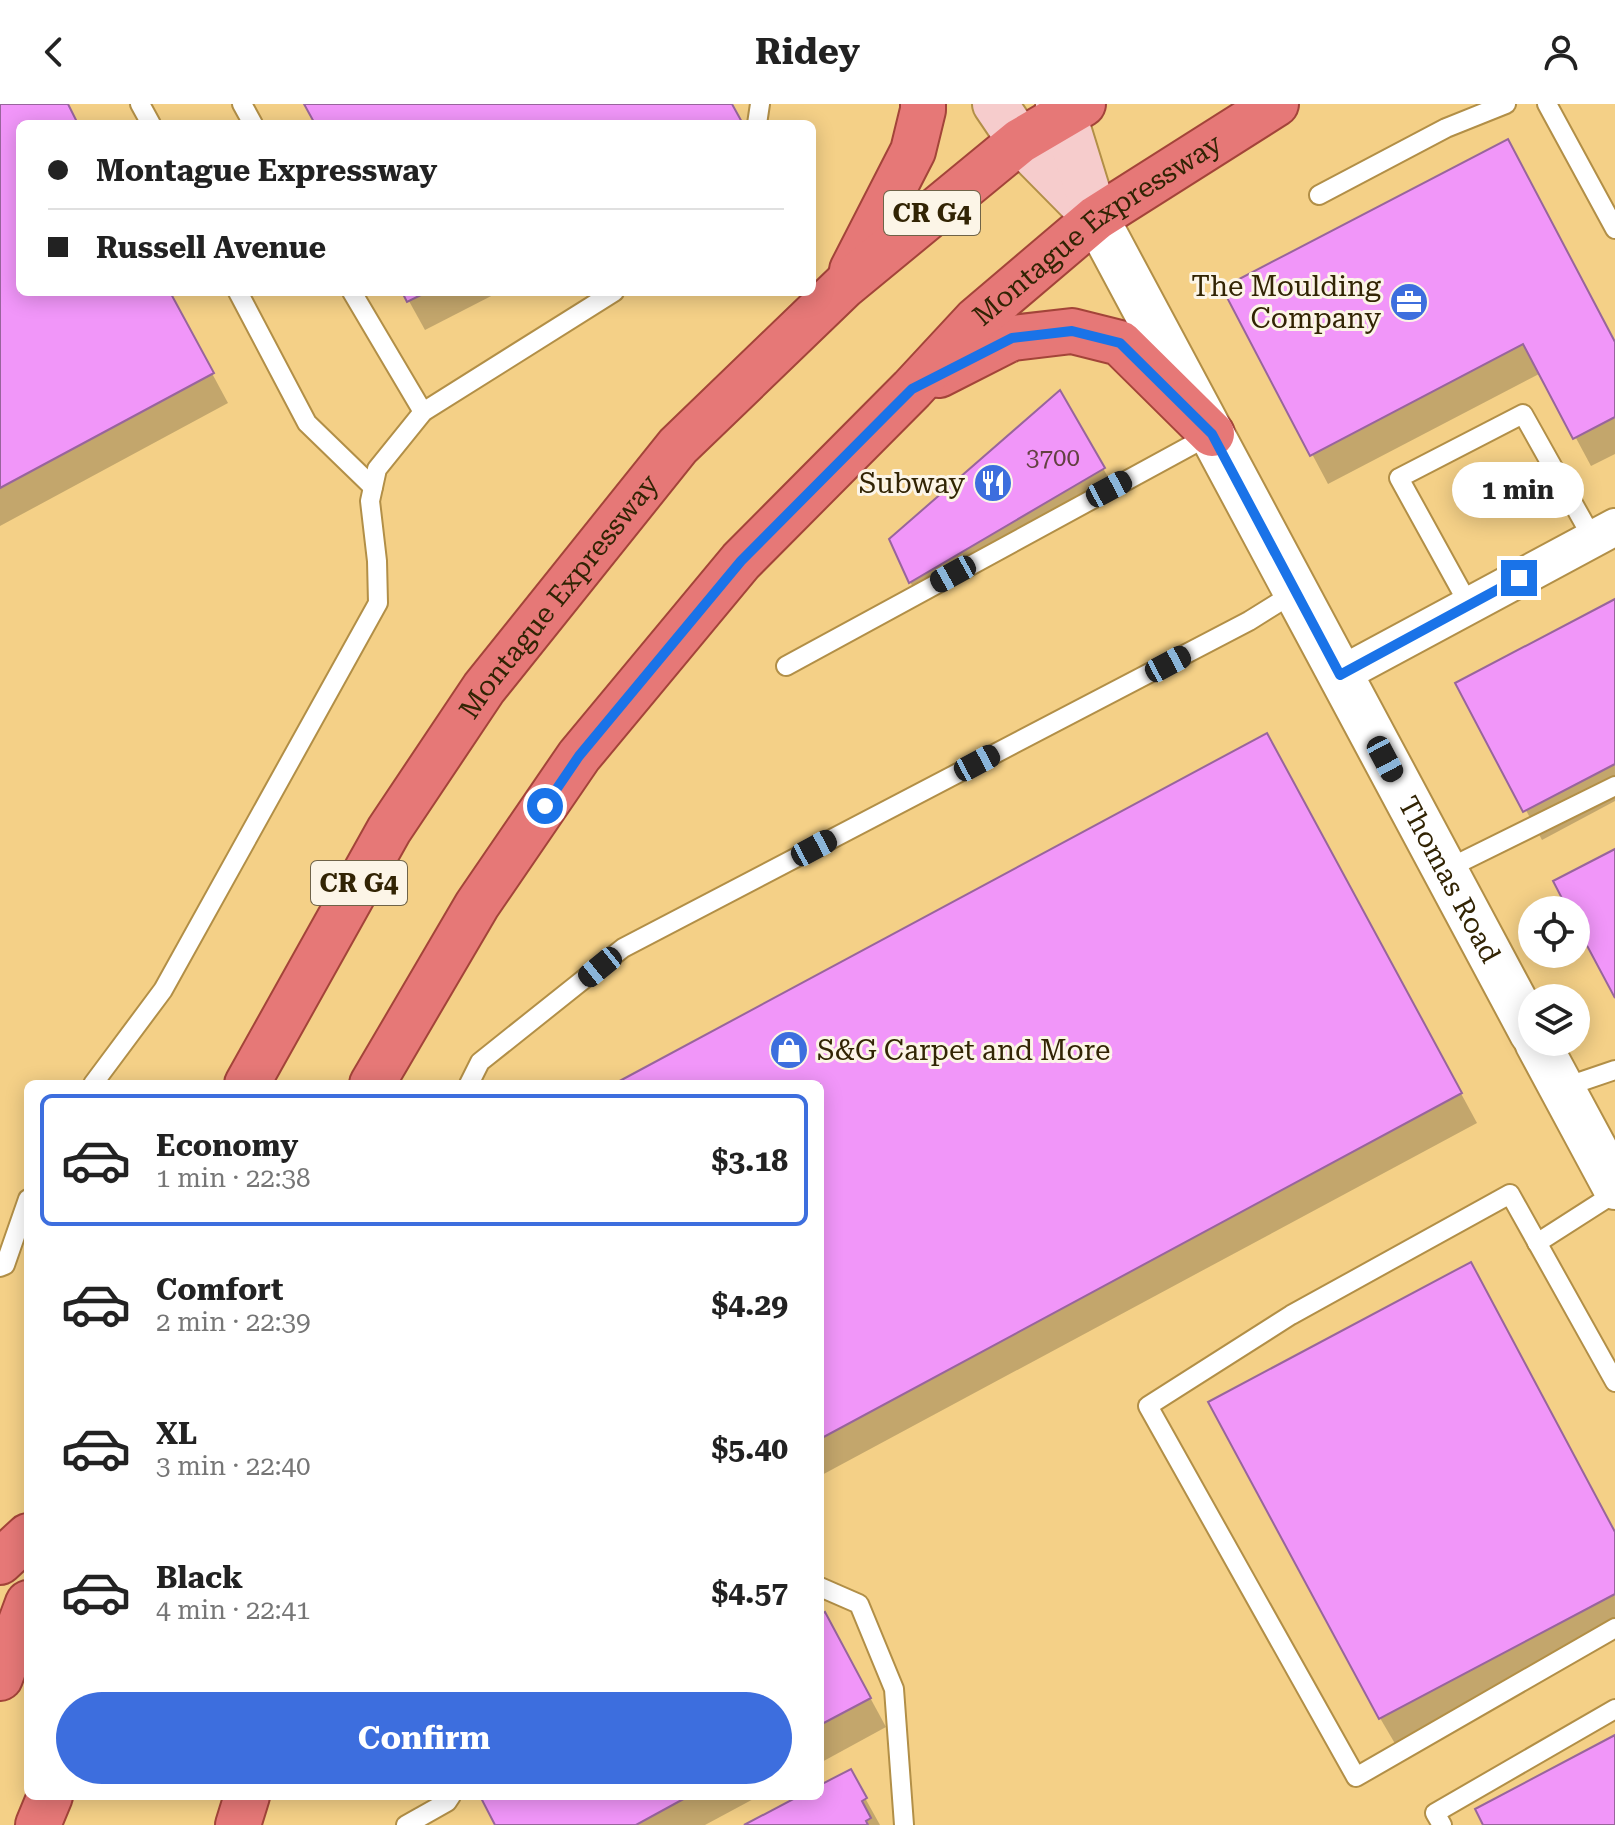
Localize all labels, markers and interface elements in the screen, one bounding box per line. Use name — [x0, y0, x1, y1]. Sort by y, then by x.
icon: back — [32, 30, 76, 74]
icon: person — [1539, 30, 1583, 74]
text: Ridey — [755, 31, 860, 73]
street label: Montague Expressway — [966, 126, 1228, 332]
text: Montague Expressway — [96, 153, 437, 188]
road number: CR G4 — [884, 191, 980, 235]
text: Russell Avenue — [96, 230, 326, 265]
place label: The Moulding Company — [1191, 270, 1381, 335]
office icon: The Moulding Company — [1388, 281, 1430, 323]
house number: 3700 — [1026, 444, 1080, 472]
restaurant icon: Subway — [972, 462, 1014, 504]
callout: 1 min — [1453, 462, 1585, 518]
street label: Montague Expressway — [452, 467, 666, 725]
place label: Subway — [859, 467, 965, 500]
car — [1082, 467, 1136, 511]
text: 1 min — [1482, 475, 1554, 505]
car — [926, 552, 980, 596]
route end — [1501, 560, 1537, 596]
car — [1141, 642, 1195, 686]
car — [1363, 732, 1407, 786]
car — [950, 741, 1004, 785]
route start — [527, 788, 563, 824]
street label: Thomas Road — [1392, 790, 1508, 968]
car — [787, 826, 841, 870]
road number: CR G4 — [311, 861, 407, 905]
map controls — [1518, 896, 1590, 1056]
button: locate — [1518, 896, 1590, 968]
car — [574, 943, 626, 991]
button: layers — [1518, 984, 1590, 1056]
shop icon: S&G Carpet and More — [768, 1029, 810, 1071]
place label: S&G Carpet and More — [817, 1034, 1110, 1067]
icon: car — [60, 1124, 132, 1196]
text: Economy — [156, 1128, 298, 1163]
text: $3.18 — [711, 1143, 788, 1178]
text: 1 min · 22:38 — [156, 1163, 311, 1193]
icon: car — [60, 1268, 132, 1340]
text: Comfort — [156, 1272, 283, 1307]
text: $4.29 — [711, 1287, 788, 1322]
text: 2 min · 22:39 — [156, 1307, 311, 1337]
icon: car — [60, 1412, 132, 1484]
text: XL — [156, 1416, 197, 1451]
text: $5.40 — [711, 1431, 788, 1466]
text: 3 min · 22:40 — [156, 1451, 311, 1481]
icon: car — [60, 1556, 132, 1628]
text: Black — [156, 1560, 243, 1595]
text: $4.57 — [711, 1575, 788, 1610]
text: 4 min · 22:41 — [156, 1595, 311, 1625]
button: Confirm — [56, 1692, 792, 1784]

